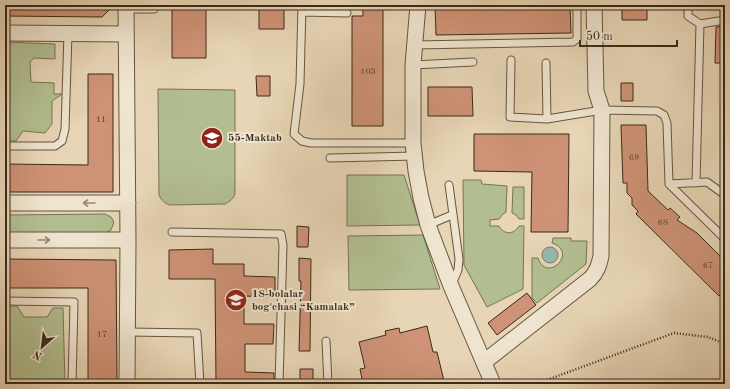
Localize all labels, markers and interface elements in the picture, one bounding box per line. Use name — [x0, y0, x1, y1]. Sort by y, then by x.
scale bar — [580, 22, 677, 48]
text: 50 m — [586, 30, 613, 43]
house number: 103 — [360, 67, 376, 76]
house number: 11 — [96, 115, 106, 124]
school or university icon: 55-Maktab — [199, 125, 225, 151]
place label: 55-Maktab — [228, 133, 282, 144]
house number: 69 — [629, 153, 639, 162]
one-way arrow — [83, 199, 96, 207]
house number: 68 — [658, 218, 668, 227]
one-way arrow — [37, 236, 50, 244]
house number: 67 — [703, 261, 713, 270]
school or university icon: 18-bolalar bog'chasi “Kamalak” — [223, 287, 249, 313]
place label: 18-bolalar bog'chasi “Kamalak” — [252, 289, 355, 313]
north arrow — [22, 327, 62, 367]
house number: 17 — [97, 330, 107, 339]
text: N — [31, 347, 44, 361]

